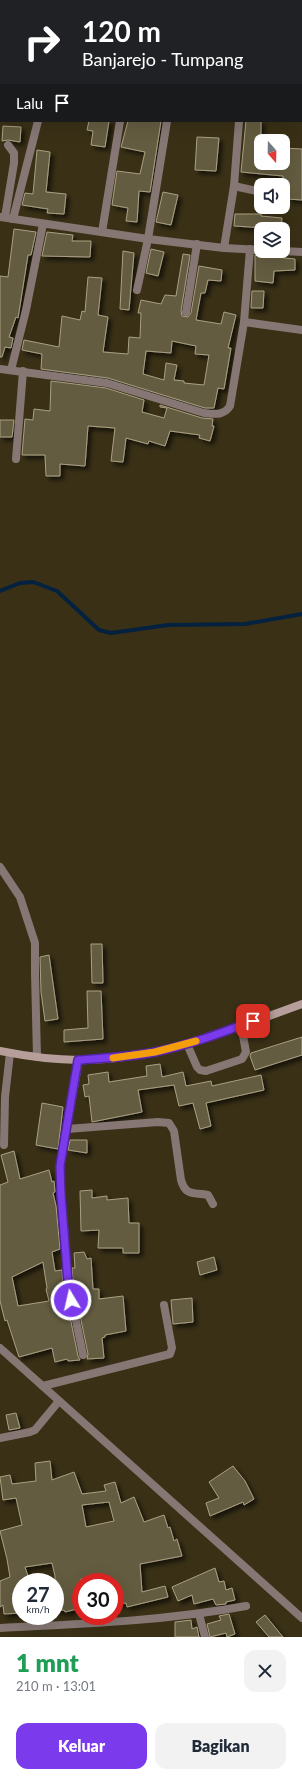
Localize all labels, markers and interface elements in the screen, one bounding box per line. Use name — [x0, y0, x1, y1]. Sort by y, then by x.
text: 120 m — [82, 14, 161, 48]
icon: right — [16, 16, 68, 68]
text: Banjarejo - Tumpang — [82, 48, 243, 70]
icon: arrive — [51, 92, 73, 114]
text: Lalu — [16, 94, 43, 112]
north arrow — [254, 134, 290, 170]
map controls — [254, 134, 290, 258]
button: sound — [254, 178, 290, 214]
button: layers — [254, 222, 290, 258]
pin — [236, 1004, 270, 1038]
icon: arrive — [242, 1010, 264, 1032]
position arrow — [50, 1279, 92, 1321]
speed limit sign: 30 — [72, 1573, 124, 1625]
text: 27 — [26, 1582, 50, 1606]
text: km/h — [26, 1603, 50, 1615]
text: 1 mnt — [16, 1648, 79, 1677]
button: close — [244, 1650, 286, 1692]
text: 210 m · 13:01 — [16, 1678, 96, 1694]
button: Keluar — [16, 1723, 147, 1769]
button: Bagikan — [155, 1723, 286, 1769]

